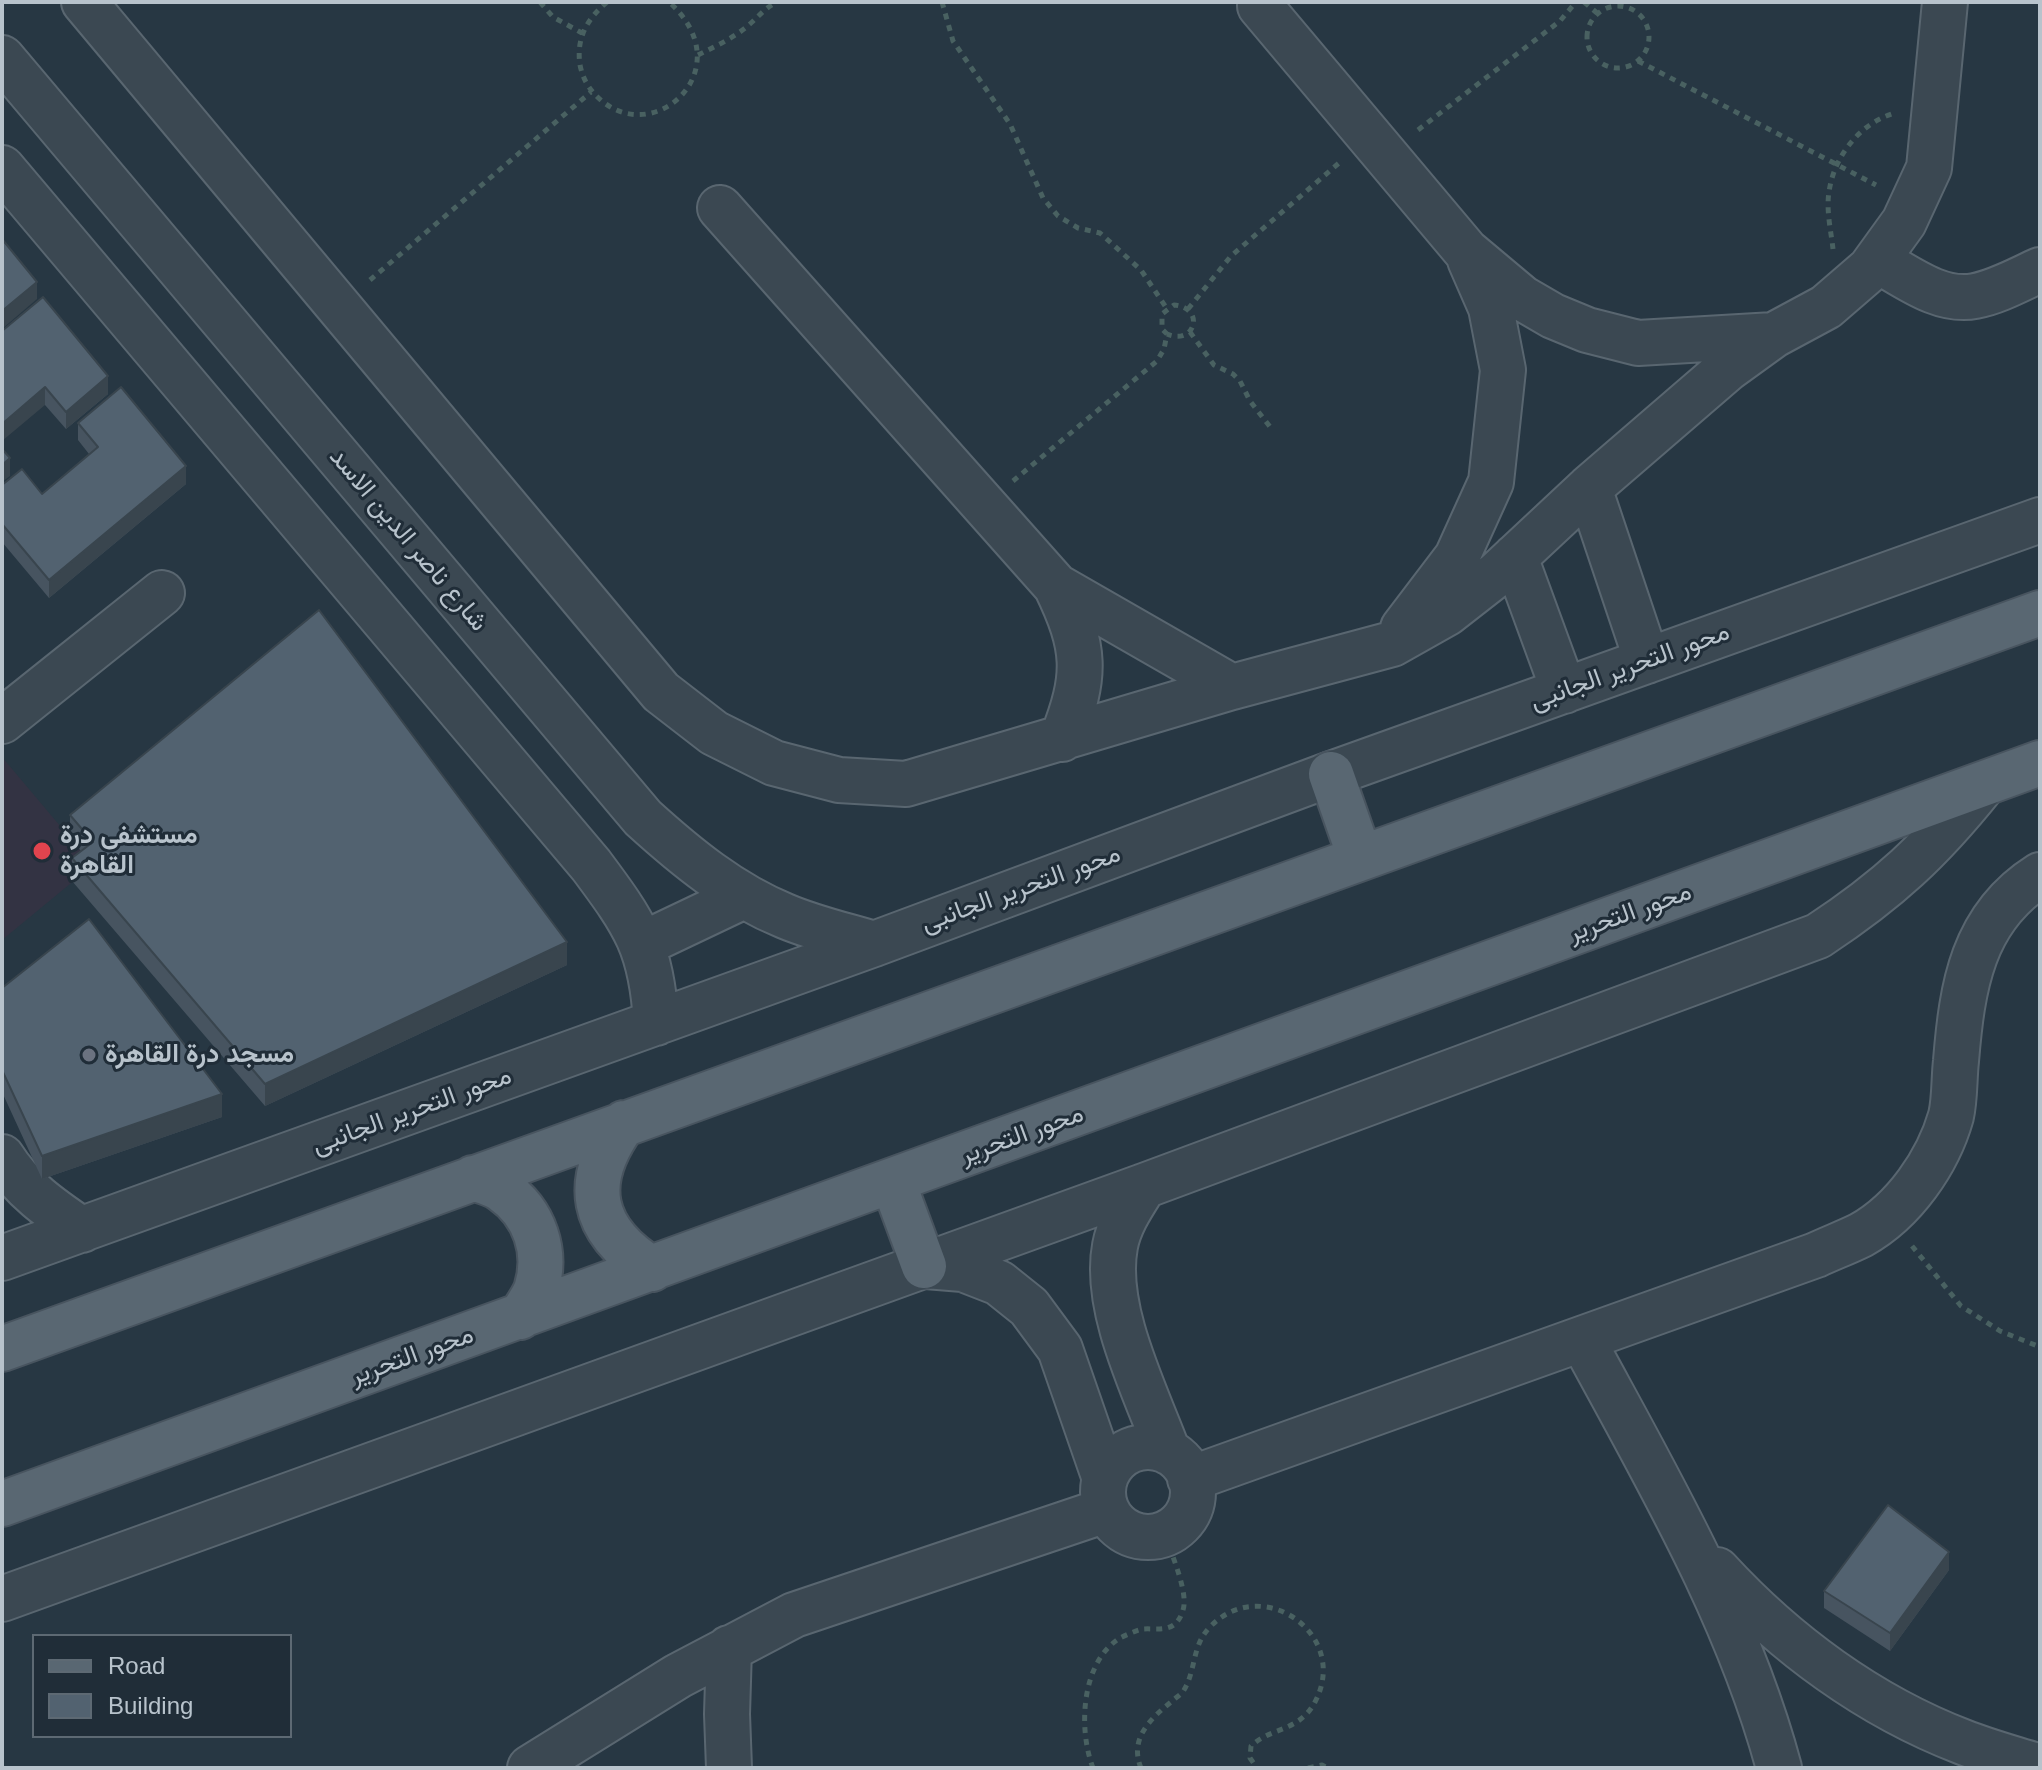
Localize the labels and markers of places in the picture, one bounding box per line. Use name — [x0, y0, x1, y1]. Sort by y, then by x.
place label: مستشفى درة القاهرة — [60, 820, 198, 882]
marker: مستشفى درة القاهرة — [31, 840, 53, 862]
place label: مسجد درة القاهرة — [105, 1039, 294, 1071]
marker: مسجد درة القاهرة — [80, 1046, 98, 1064]

